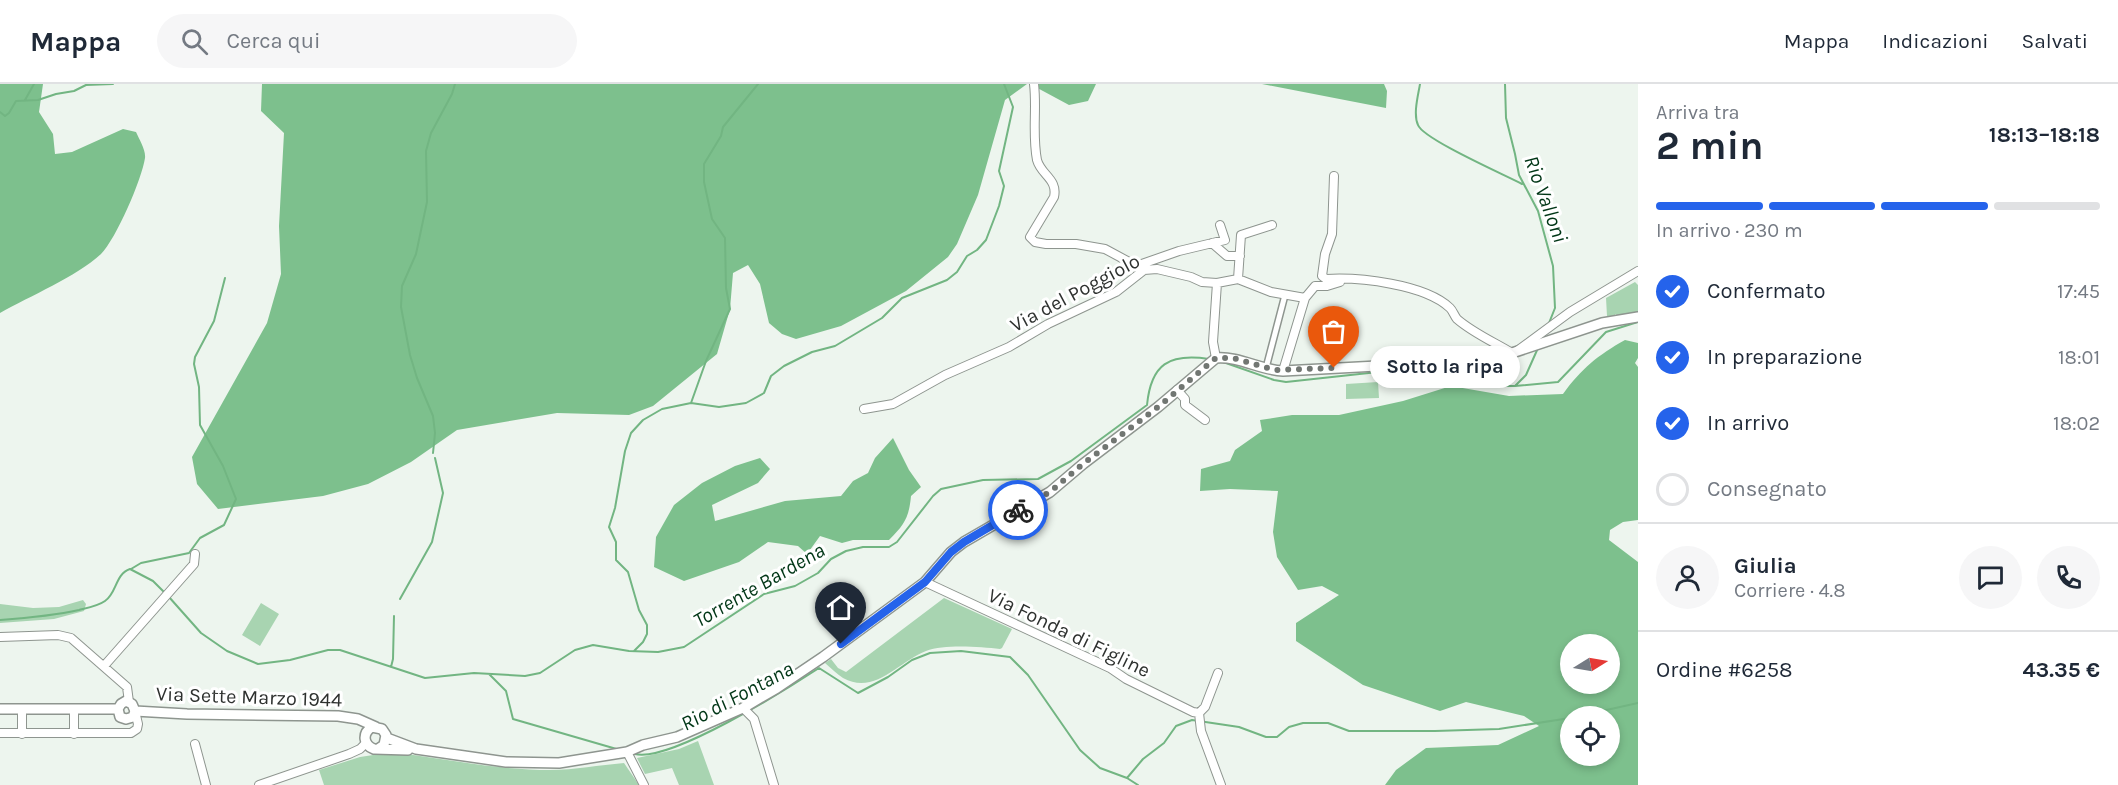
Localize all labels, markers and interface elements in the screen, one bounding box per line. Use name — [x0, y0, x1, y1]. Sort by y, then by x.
search box — [157, 14, 577, 68]
text: Mappa — [30, 25, 121, 58]
icon: search — [178, 25, 211, 58]
text: Cerca qui — [226, 28, 321, 54]
text: Mappa — [1784, 29, 1849, 53]
text: Indicazioni — [1882, 29, 1989, 53]
text: Salvati — [2022, 29, 2088, 53]
text: Arriva tra — [1656, 101, 1739, 124]
text: 18:13–18:18 — [1989, 122, 2100, 148]
text: 2 min — [1656, 123, 1764, 169]
water label: Rio Valloni — [1519, 152, 1573, 246]
text: In arrivo · 230 m — [1656, 219, 1803, 242]
street label: Via del Poggiolo — [1006, 249, 1144, 337]
icon: check — [1656, 275, 1689, 308]
text: Confermato — [1707, 278, 1826, 304]
text: 17:45 — [2057, 280, 2100, 303]
pin — [1308, 306, 1359, 368]
icon: bag — [1317, 315, 1350, 348]
icon: check — [1656, 341, 1689, 374]
text: In preparazione — [1707, 344, 1862, 370]
text: 18:01 — [2058, 346, 2100, 369]
callout: Sotto la ripa — [1370, 347, 1520, 389]
text: Sotto la ripa — [1386, 355, 1504, 378]
icon: check — [1656, 407, 1689, 440]
text: In arrivo — [1707, 410, 1789, 436]
text: 18:02 — [2053, 412, 2100, 435]
text: Consegnato — [1707, 476, 1827, 502]
courier — [988, 480, 1048, 540]
icon: bike — [1002, 494, 1035, 527]
water label: Torrente Bardena — [689, 538, 829, 632]
button: person — [1656, 546, 1719, 609]
button: chat — [1959, 546, 2022, 609]
button: phone — [2037, 546, 2100, 609]
text: Giulia — [1734, 553, 1797, 579]
text: Corriere · 4.8 — [1734, 579, 1845, 602]
pin — [815, 582, 866, 644]
street label: Via Fonda di Figline — [984, 584, 1154, 682]
icon: home — [824, 591, 857, 624]
north arrow — [1560, 634, 1620, 694]
map controls — [1560, 634, 1620, 766]
water label: Rio di Fontana — [677, 656, 797, 736]
text: Ordine #6258 — [1656, 657, 1793, 683]
text: 43.35 € — [2023, 657, 2100, 683]
street label: Via Sette Marzo 1944 — [156, 682, 342, 712]
button: locate — [1560, 706, 1620, 766]

